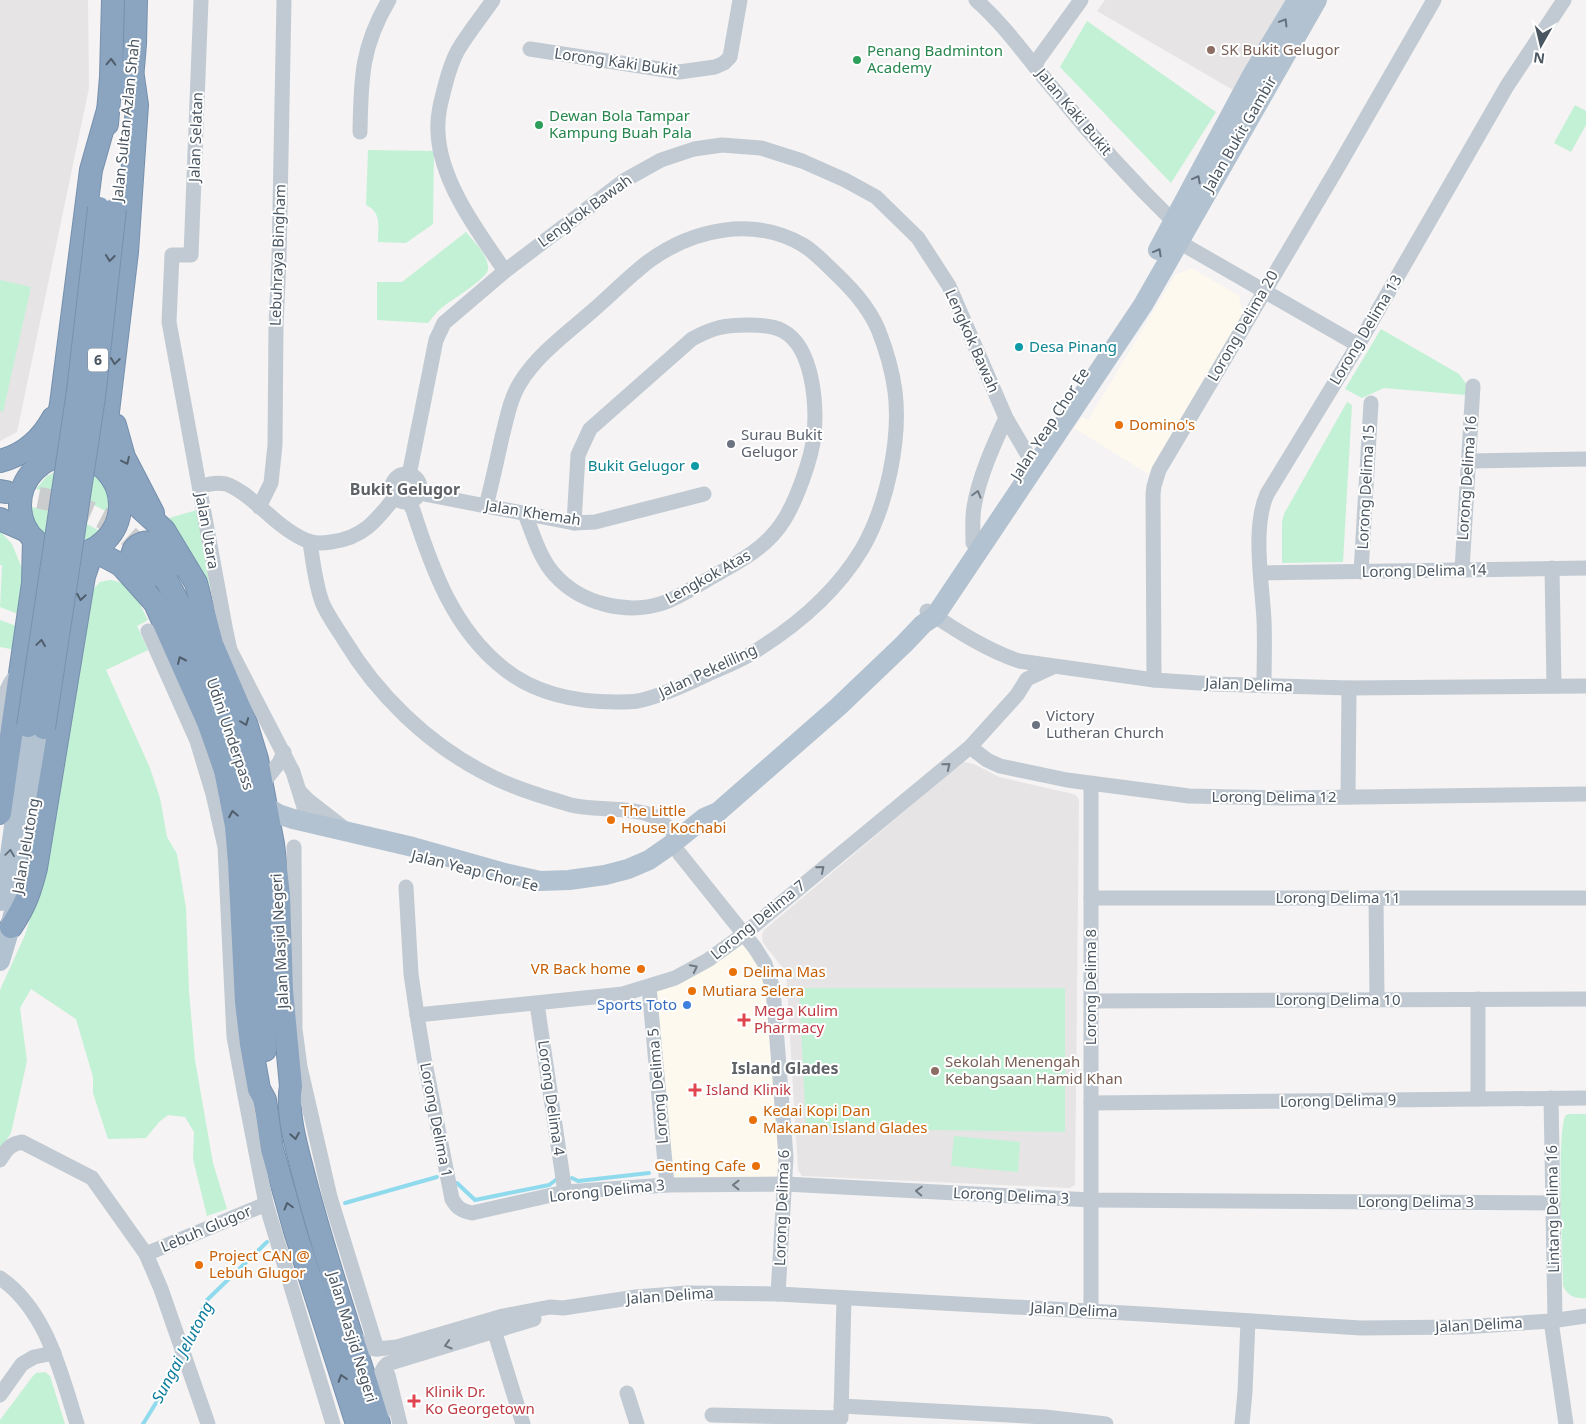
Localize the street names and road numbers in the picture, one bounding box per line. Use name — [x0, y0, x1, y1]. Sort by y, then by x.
street label: Jalan Sultan Azlan Shah — [106, 37, 144, 204]
street label: Lorong Kaki Bukit — [553, 42, 680, 80]
street label: Jalan Kaki Bukit — [1031, 62, 1117, 160]
street label: Jalan Bukit Gambir — [1197, 72, 1281, 197]
street label: Jalan Selatan — [183, 92, 207, 184]
street label: Lengkok Bawah — [533, 169, 635, 251]
street label: Lebuhraya Bingham — [265, 184, 289, 326]
street label: Lorong Delima 20 — [1202, 266, 1282, 385]
street label: Lorong Delima 13 — [1324, 271, 1406, 388]
street label: Lengkok Bawah — [941, 286, 1005, 396]
road number: 6 — [88, 348, 108, 372]
street label: Jalan Yeap Chor Ee — [1004, 363, 1093, 485]
street label: Lorong Delima 16 — [1452, 415, 1480, 541]
street label: Lorong Delima 15 — [1352, 424, 1378, 550]
street label: Jalan Utara — [191, 489, 225, 571]
street label: Jalan Khemah — [482, 494, 582, 529]
street label: Lengkok Atas — [661, 544, 754, 608]
street label: Lorong Delima 14 — [1361, 559, 1487, 581]
street label: Jalan Pekeliling — [654, 639, 760, 702]
street label: Jalan Delima — [1203, 672, 1293, 696]
street label: Udini Underpass — [202, 675, 259, 792]
street label: Lorong Delima 12 — [1212, 786, 1336, 806]
street label: Jalan Jelutong — [6, 796, 43, 897]
street label: Jalan Yeap Chor Ee — [408, 844, 541, 896]
street label: Jalan Masjid Negeri — [265, 873, 293, 1011]
street label: Lorong Delima 7 — [706, 875, 809, 964]
street label: Lorong Delima 11 — [1276, 887, 1400, 907]
street label: Lorong Delima 8 — [1080, 929, 1100, 1045]
street label: Lorong Delima 10 — [1276, 989, 1400, 1009]
street label: Lorong Delima 5 — [642, 1027, 672, 1145]
street label: Lorong Delima 4 — [534, 1039, 570, 1157]
street label: Lorong Delima 1 — [416, 1061, 458, 1179]
street label: Lorong Delima 9 — [1280, 1089, 1396, 1111]
street label: Lintang Delima 16 — [1541, 1145, 1563, 1273]
street label: Lorong Delima 6 — [769, 1149, 793, 1266]
street label: Lorong Delima 3 — [548, 1174, 666, 1206]
street label: Lorong Delima 3 — [952, 1182, 1070, 1208]
street label: Lorong Delima 3 — [1358, 1191, 1474, 1211]
street label: Lebuh Glugor — [157, 1200, 254, 1256]
street label: Jalan Masjid Negeri — [323, 1267, 382, 1404]
street label: Jalan Delima — [624, 1282, 714, 1308]
street label: Jalan Delima — [1028, 1297, 1118, 1321]
street label: Jalan Delima — [1433, 1312, 1523, 1336]

